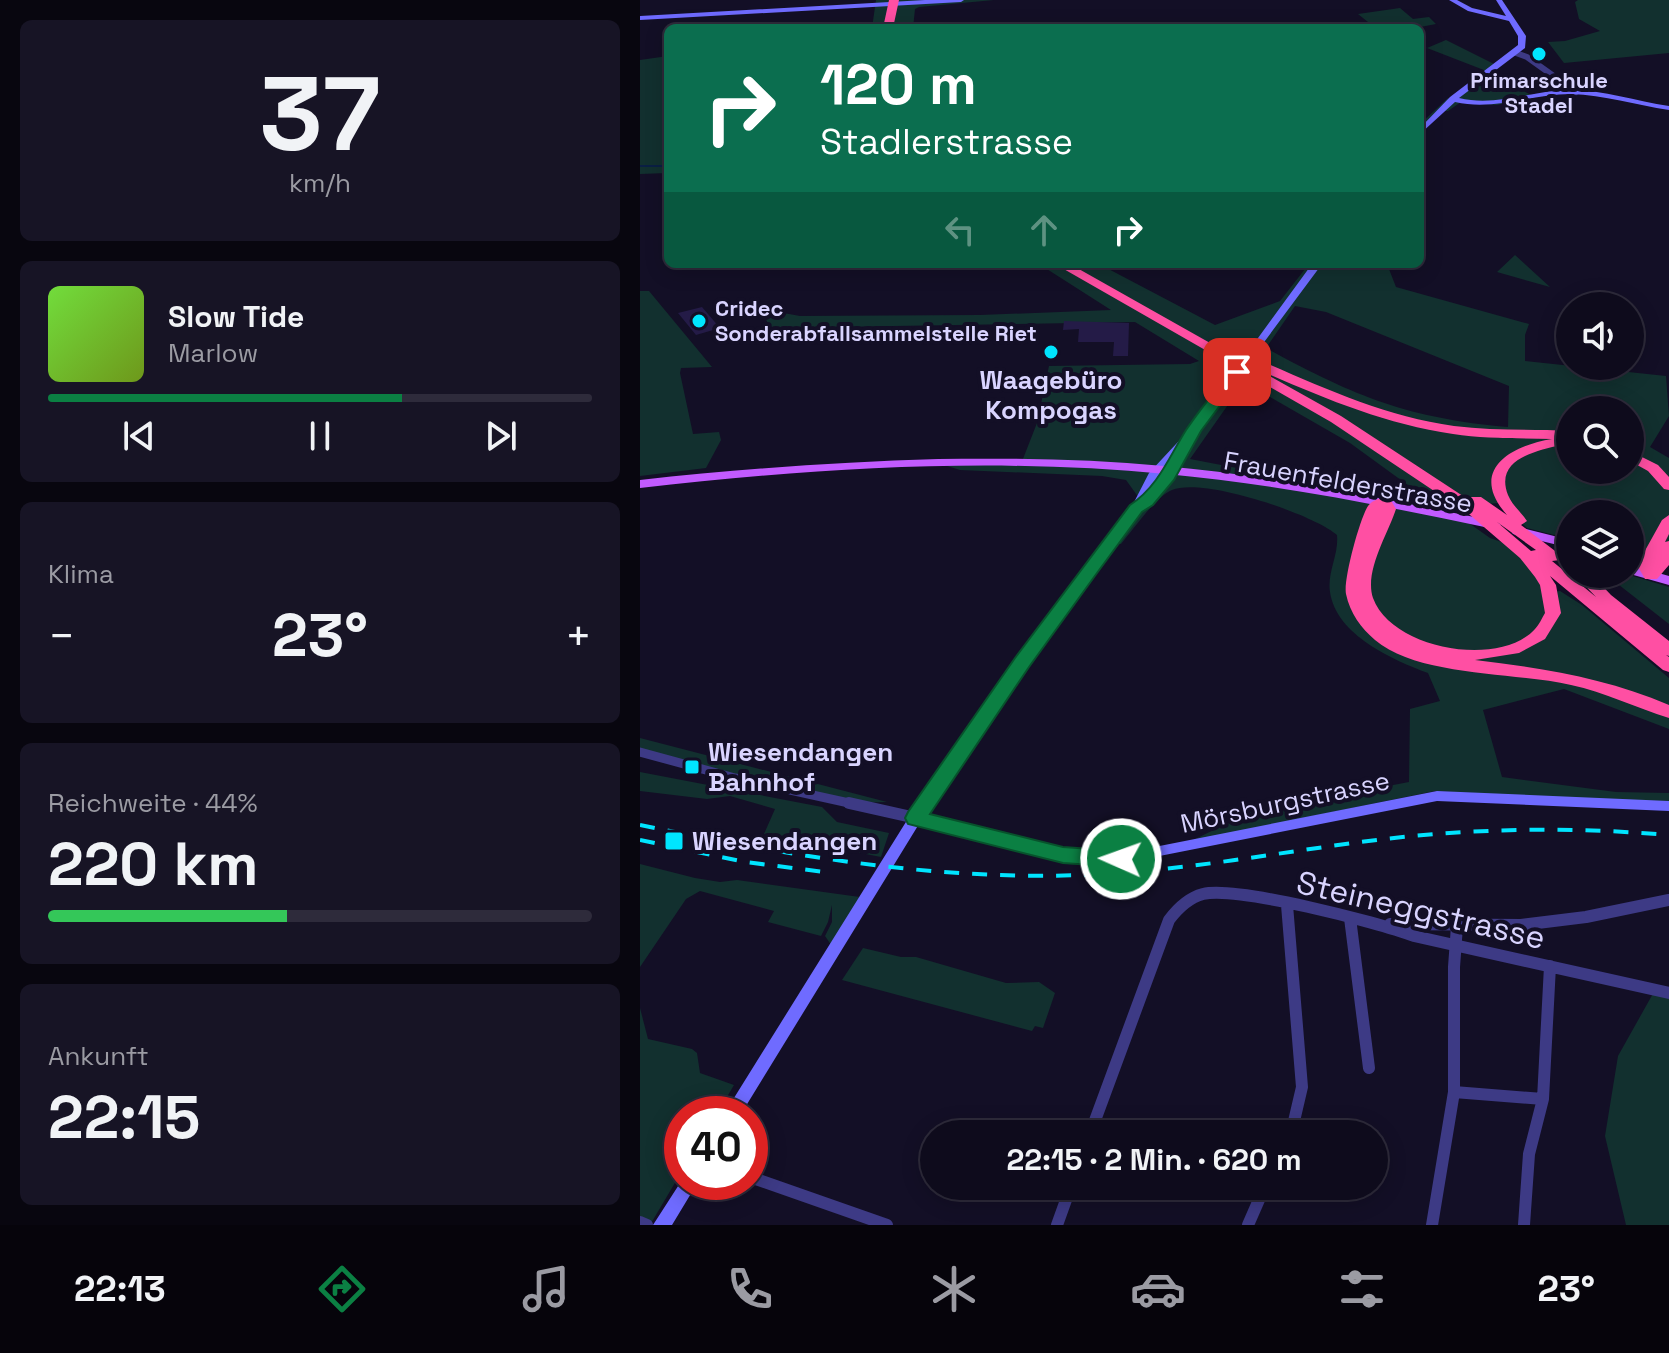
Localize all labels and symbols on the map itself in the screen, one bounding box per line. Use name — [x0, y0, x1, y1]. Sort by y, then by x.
marker: Primarschule Stadel — [1530, 45, 1548, 63]
place label: Primarschule Stadel — [1470, 66, 1608, 119]
place label: Cridec Sonderabfallsammelstelle Riet — [715, 294, 1037, 347]
marker: Cridec Sonderabfallsammelstelle Riet — [690, 312, 708, 330]
pin — [1203, 338, 1271, 406]
marker: Waagebüro Kompogas — [1042, 343, 1060, 361]
place label: Waagebüro Kompogas — [980, 363, 1122, 427]
street label: Frauenfelderstrasse — [1221, 443, 1475, 521]
place label: Wiesendangen Bahnhof — [708, 735, 893, 799]
marker: Wiesendangen Bahnhof — [683, 758, 701, 776]
street label: Mörsburgstrasse — [1177, 763, 1393, 841]
position arrow — [1079, 817, 1163, 901]
place label: Wiesendangen — [692, 824, 877, 858]
marker: Wiesendangen — [663, 830, 685, 852]
street label: Steineggstrasse — [1293, 862, 1549, 958]
speed limit sign: 40 — [664, 1096, 768, 1200]

